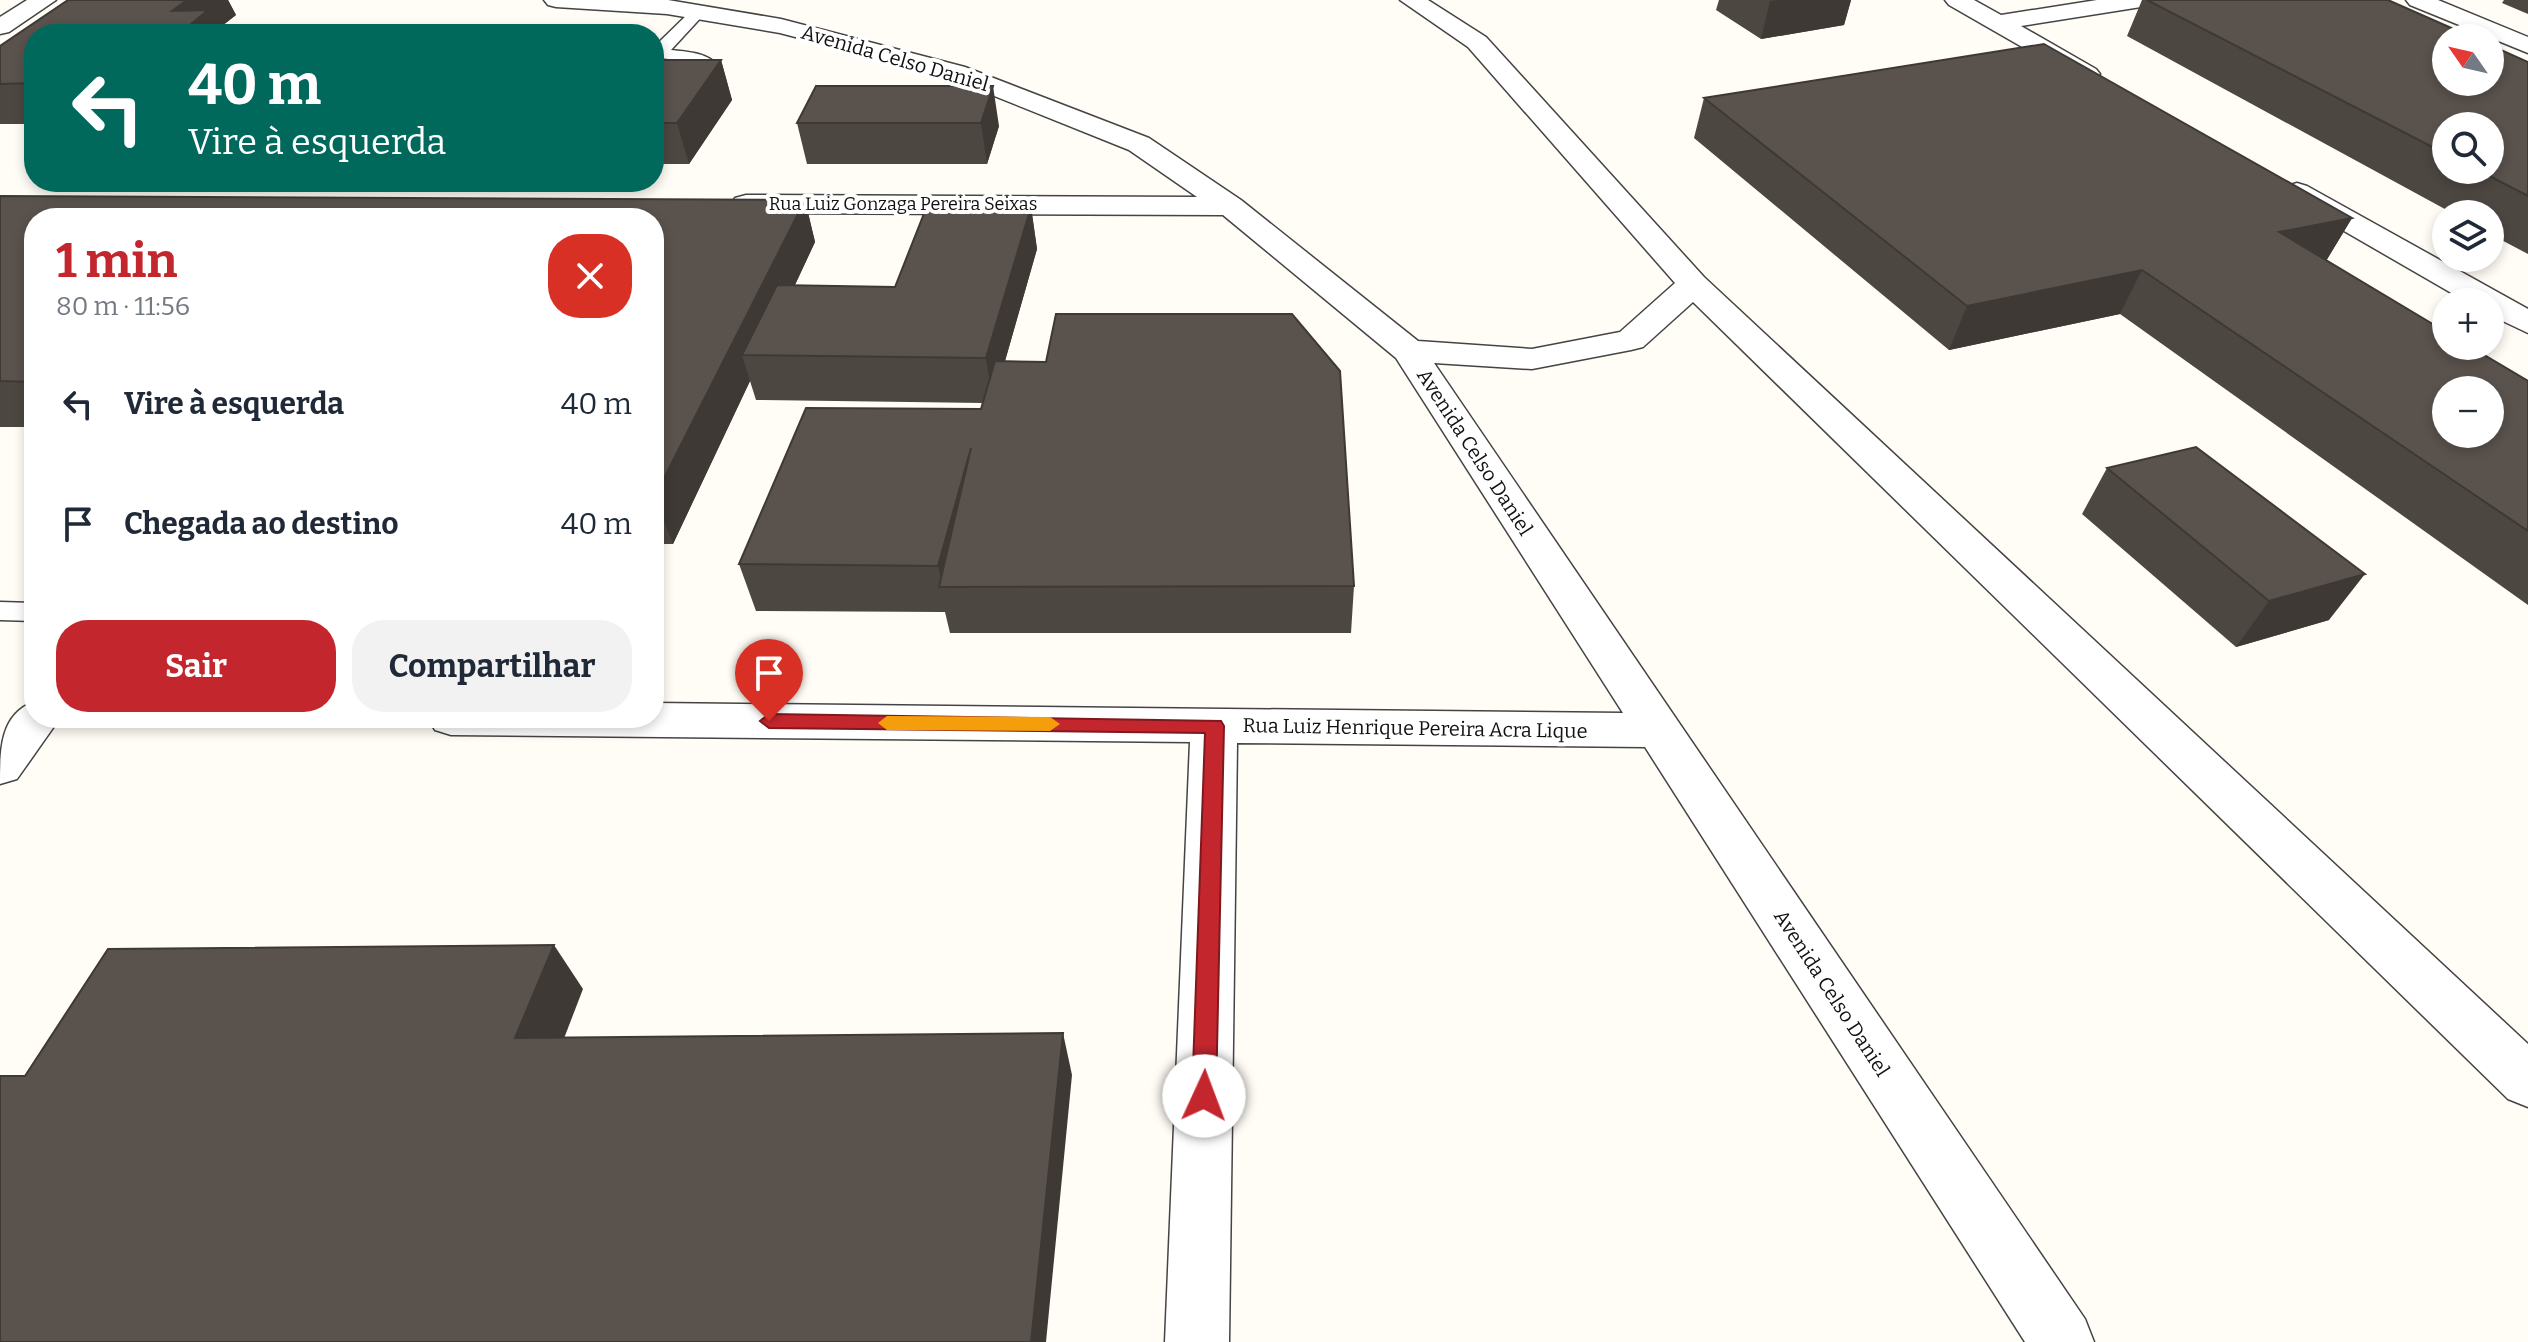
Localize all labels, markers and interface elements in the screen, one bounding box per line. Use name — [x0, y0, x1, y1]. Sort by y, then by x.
street label: Avenida Celso Daniel — [799, 20, 992, 96]
north arrow — [2432, 24, 2504, 96]
map controls — [2432, 24, 2504, 448]
text: 40 m — [188, 52, 321, 119]
icon: left — [56, 56, 160, 160]
button: search — [2432, 112, 2504, 184]
text: Vire à esquerda — [188, 120, 446, 164]
street label: Rua Luiz Gonzaga Pereira Seixas — [769, 193, 1037, 215]
button: layers — [2432, 200, 2504, 272]
text: 1 min — [56, 232, 177, 290]
button: close — [548, 234, 632, 318]
button: + — [2432, 288, 2504, 360]
text: 80 m · 11:56 — [56, 291, 190, 322]
street label: Avenida Celso Daniel — [1412, 364, 1538, 540]
button: − — [2432, 376, 2504, 448]
icon: left — [56, 382, 100, 426]
text: Vire à esquerda — [124, 386, 344, 422]
text: 40 m — [561, 386, 632, 422]
icon: arrive — [56, 502, 100, 546]
text: Chegada ao destino — [124, 506, 399, 542]
text: 40 m — [561, 506, 632, 542]
button: Sair — [56, 620, 336, 712]
button: Compartilhar — [352, 620, 632, 712]
pin — [735, 639, 803, 721]
icon: arrive — [747, 651, 791, 695]
street label: Rua Luiz Henrique Pereira Acra Lique — [1242, 713, 1588, 743]
street label: Avenida Celso Daniel — [1769, 905, 1895, 1081]
position arrow — [1162, 1054, 1246, 1138]

